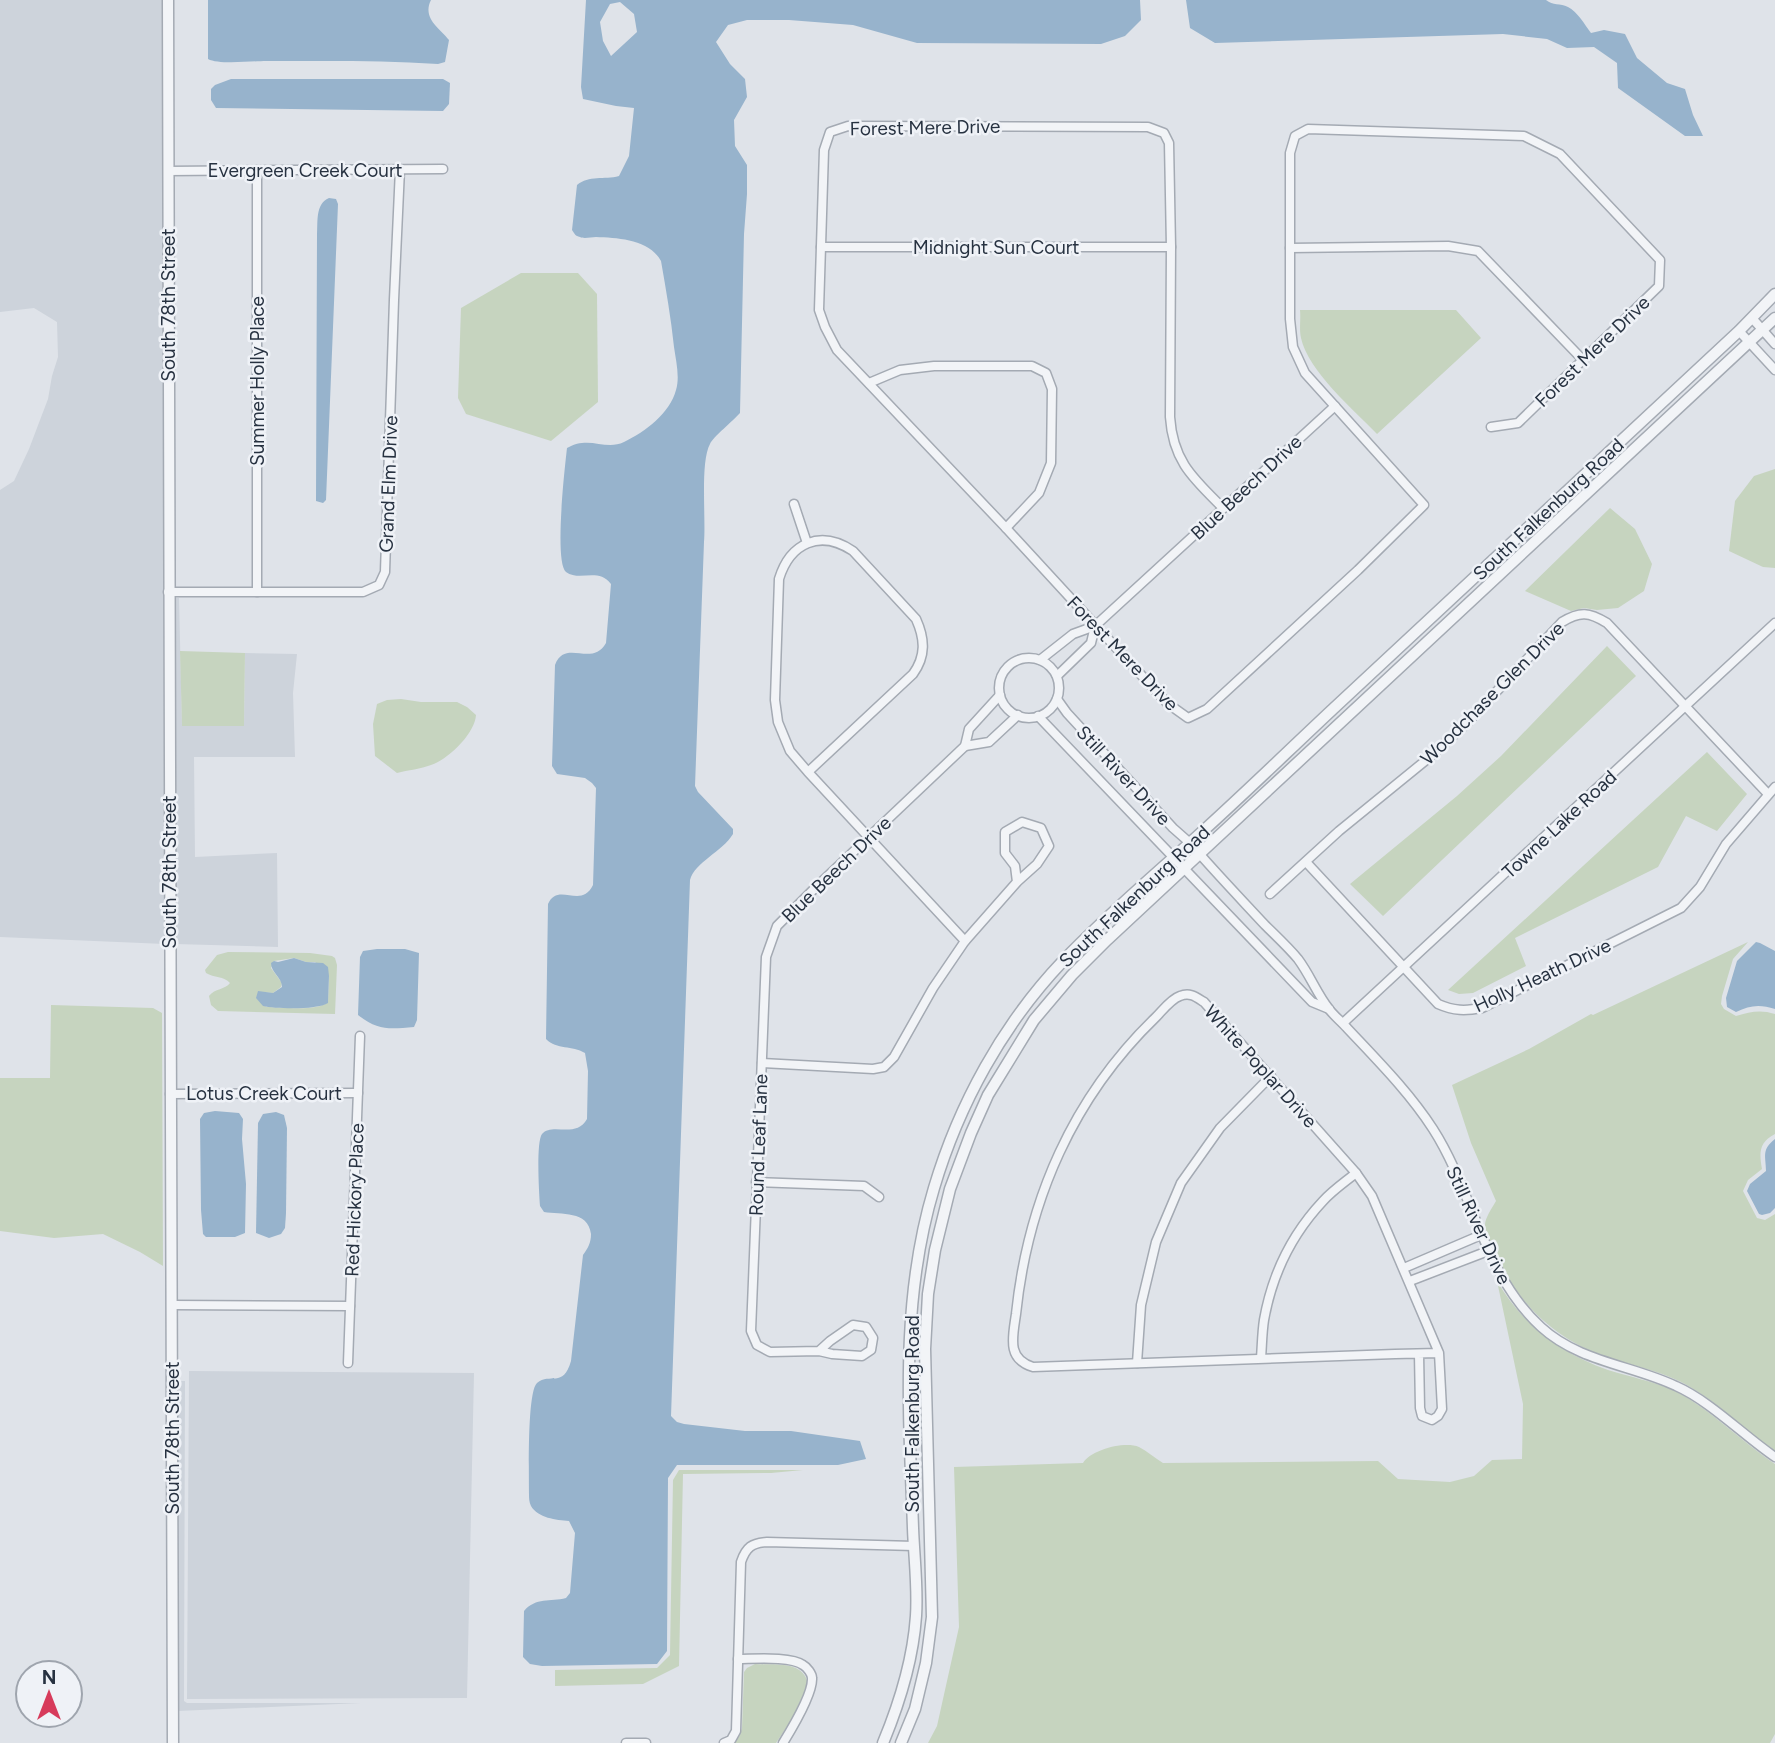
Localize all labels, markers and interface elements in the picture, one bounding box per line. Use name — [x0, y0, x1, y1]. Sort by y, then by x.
street label: Forest Mere Drive — [850, 115, 1001, 140]
street label: Evergreen Creek Court — [207, 159, 403, 182]
street label: South 78th Street — [157, 228, 180, 382]
street label: Midnight Sun Court — [913, 236, 1079, 259]
street label: Forest Mere Drive — [1530, 291, 1655, 412]
street label: Summer Holly Place — [246, 296, 269, 466]
street label: Grand Elm Drive — [375, 415, 402, 553]
street label: Blue Beech Drive — [1186, 430, 1307, 545]
street label: South Falkenburg Road — [1468, 434, 1628, 585]
street label: Forest Mere Drive — [1062, 591, 1183, 716]
street label: Woodchase Glen Drive — [1416, 617, 1569, 770]
street label: Still River Drive — [1072, 721, 1176, 830]
street label: Towne Lake Road — [1497, 765, 1621, 883]
street label: South 78th Street — [158, 795, 181, 949]
street label: Blue Beech Drive — [777, 811, 896, 927]
street label: South Falkenburg Road — [1054, 821, 1214, 972]
street label: Holly Heath Drive — [1470, 934, 1615, 1017]
street label: White Poplar Drive — [1199, 1000, 1322, 1133]
street label: Round Leaf Lane — [745, 1074, 772, 1216]
street label: Lotus Creek Court — [186, 1082, 342, 1105]
street label: Red Hickory Place — [340, 1123, 369, 1277]
street label: Still River Drive — [1441, 1162, 1516, 1288]
street label: South Falkenburg Road — [901, 1315, 924, 1513]
street label: South 78th Street — [161, 1361, 184, 1515]
north arrow — [14, 1659, 84, 1729]
text: N — [42, 1666, 56, 1689]

